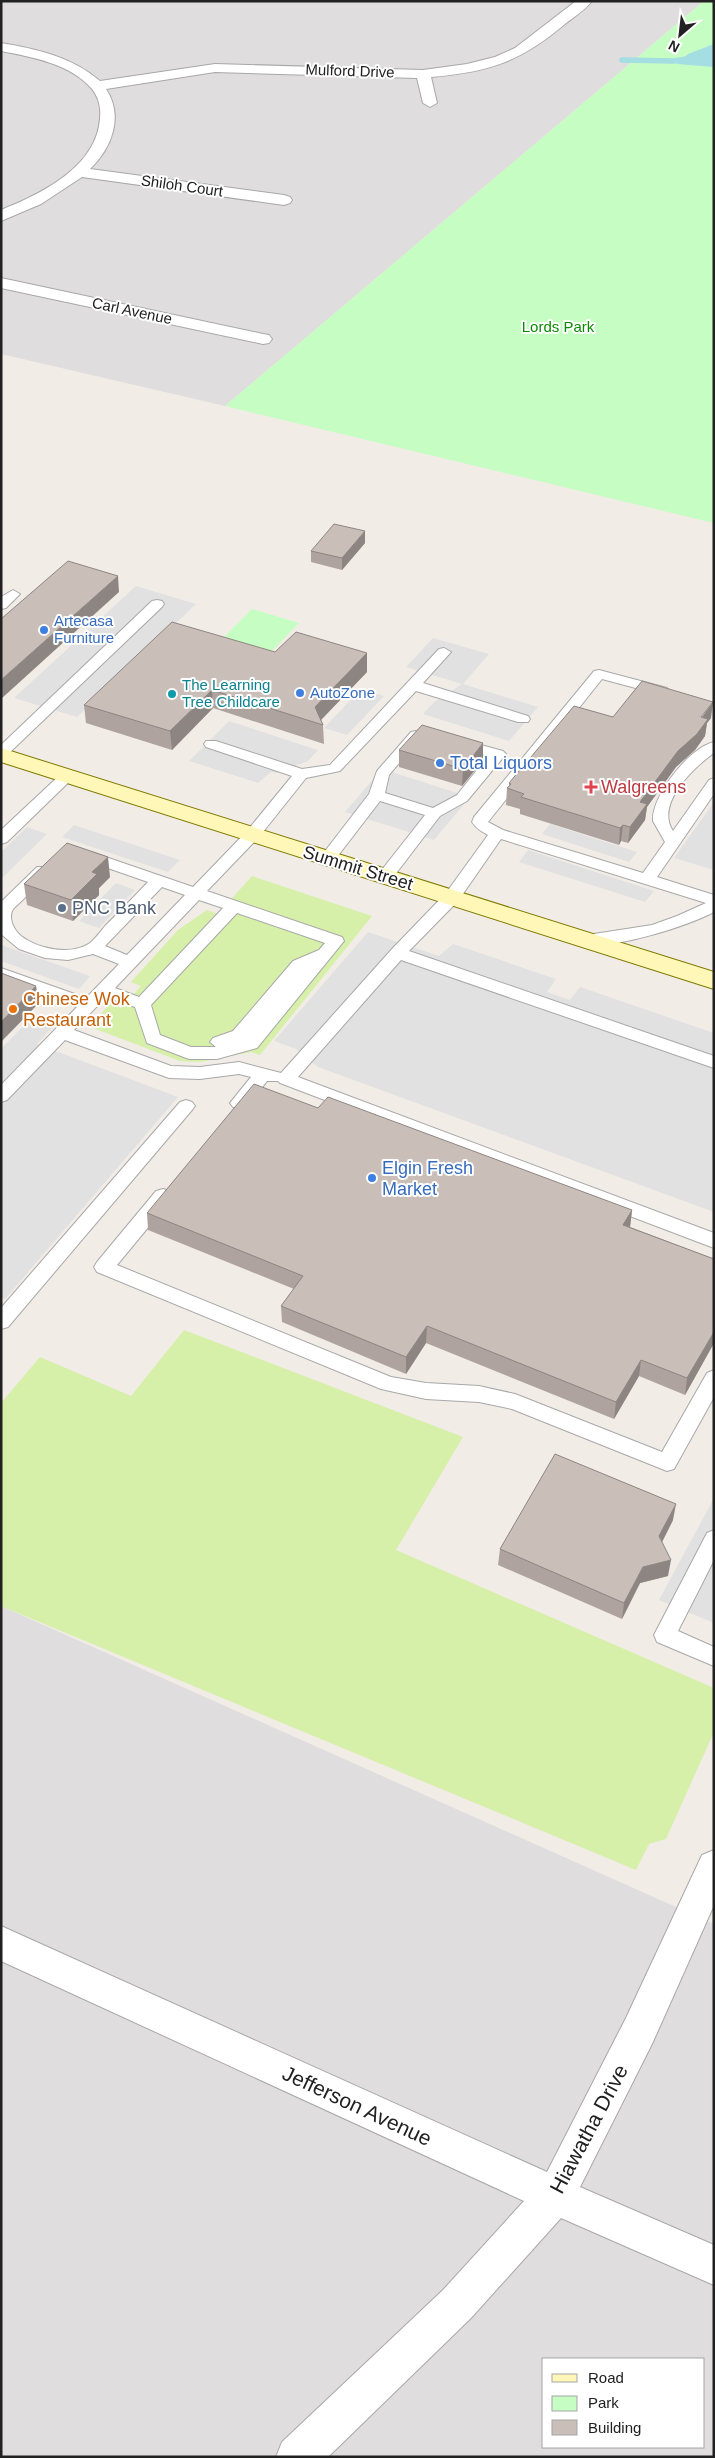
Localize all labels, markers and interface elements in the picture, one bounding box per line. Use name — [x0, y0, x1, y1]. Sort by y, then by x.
north arrow — [655, 10, 705, 60]
text: N — [666, 37, 682, 56]
street label: Mulford Drive — [305, 60, 395, 81]
street label: Shiloh Court — [140, 171, 225, 200]
street label: Carl Avenue — [91, 294, 174, 327]
park label: Lords Park — [522, 318, 595, 335]
place label: Artecasa Furniture — [54, 612, 114, 646]
marker: Artecasa Furniture — [38, 624, 50, 636]
place label: The Learning Tree Childcare — [182, 676, 280, 710]
place label: AutoZone — [310, 684, 375, 701]
marker: AutoZone — [294, 687, 306, 699]
marker: The Learning Tree Childcare — [166, 688, 178, 700]
place label: Total Liquors — [450, 753, 552, 773]
marker: Total Liquors — [434, 757, 446, 769]
place label: Walgreens — [601, 777, 686, 797]
marker: Walgreens — [585, 781, 597, 793]
street label: Summit Street — [301, 842, 415, 894]
place label: PNC Bank — [72, 898, 157, 918]
marker: PNC Bank — [56, 902, 68, 914]
place label: Chinese Wok Restaurant — [23, 989, 131, 1030]
marker: Chinese Wok Restaurant — [7, 1003, 19, 1015]
place label: Elgin Fresh Market — [382, 1158, 473, 1199]
marker: Elgin Fresh Market — [366, 1172, 378, 1184]
street label: Jefferson Avenue — [279, 2061, 435, 2150]
street label: Hiawatha Drive — [545, 2061, 632, 2197]
legend — [542, 2358, 705, 2448]
text: Road — [588, 2369, 624, 2386]
text: Park — [588, 2394, 619, 2411]
text: Building — [588, 2419, 641, 2436]

